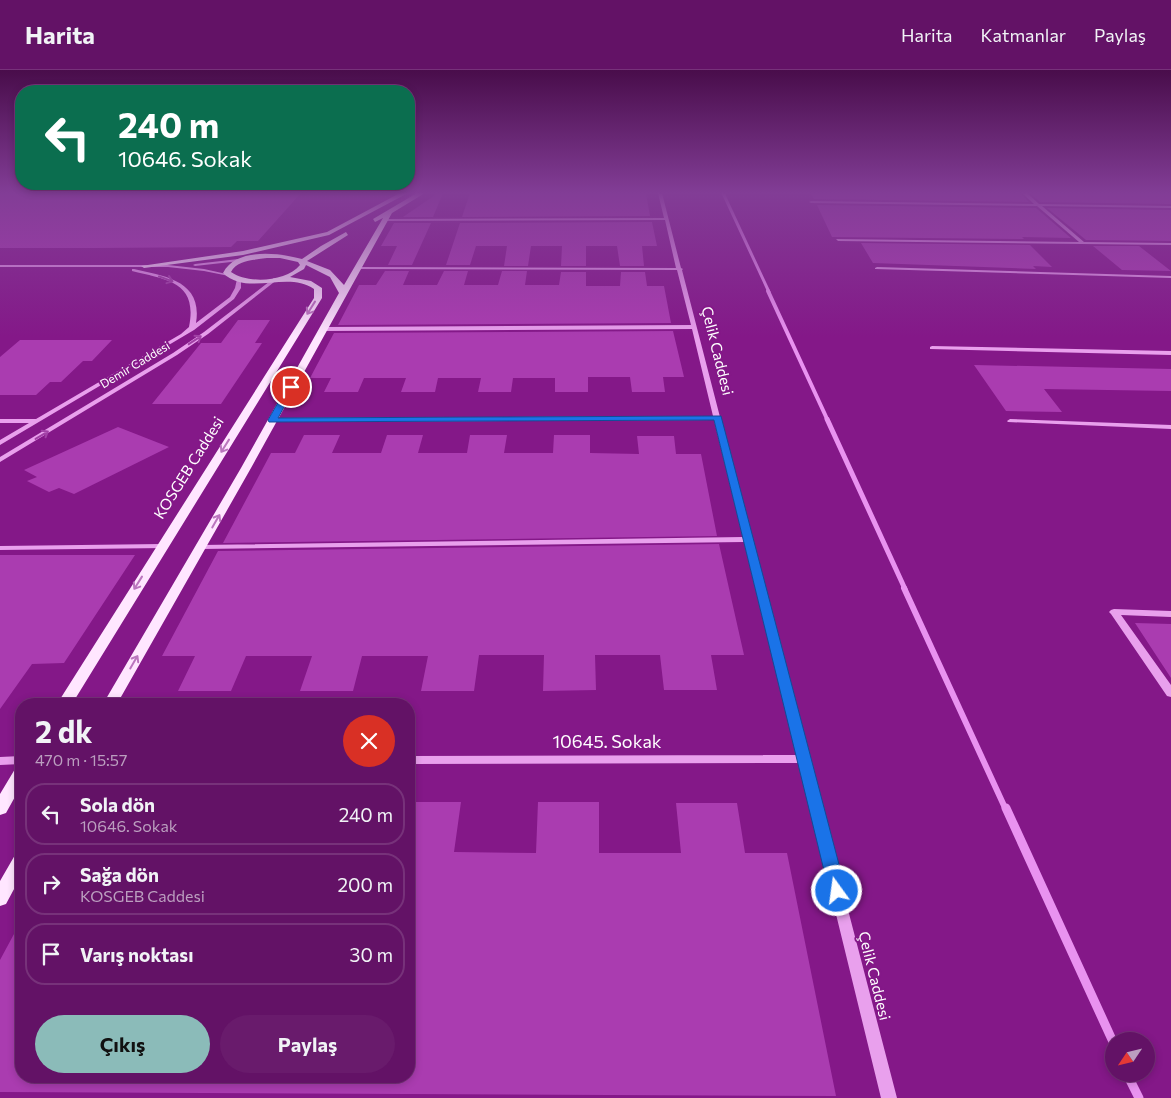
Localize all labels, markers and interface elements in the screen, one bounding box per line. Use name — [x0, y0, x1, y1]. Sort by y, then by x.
text: Harita — [25, 20, 95, 49]
text: Harita — [901, 24, 953, 46]
text: Katmanlar — [981, 24, 1066, 46]
text: Paylaş — [1094, 24, 1146, 46]
text: 240 m — [118, 102, 219, 145]
icon: left — [35, 105, 100, 170]
text: 10646. Sokak — [118, 145, 252, 172]
one-way arrow — [158, 275, 173, 284]
one-way arrow — [306, 301, 316, 315]
street label: Çelik Caddesi — [698, 304, 738, 397]
one-way arrow — [188, 335, 202, 346]
street label: Demir Caddesi — [97, 338, 172, 390]
pin — [270, 366, 312, 408]
icon: arrive — [277, 373, 305, 401]
street label: KOSGEB Caddesi — [149, 413, 227, 522]
one-way arrow — [34, 429, 48, 439]
one-way arrow — [219, 438, 229, 452]
one-way arrow — [211, 514, 221, 529]
one-way arrow — [133, 576, 143, 590]
one-way arrow — [129, 654, 139, 669]
text: 2 dk — [35, 712, 93, 749]
button: close — [343, 715, 395, 767]
street label: 10645. Sokak — [552, 730, 662, 752]
text: 470 m · 15:57 — [35, 750, 128, 769]
text: Sola dön — [80, 793, 155, 816]
icon: left — [37, 800, 65, 828]
text: 240 m — [339, 803, 393, 826]
text: 10646. Sokak — [80, 816, 178, 835]
text: Sağa dön — [80, 863, 159, 886]
position arrow — [810, 864, 862, 916]
icon: right — [37, 870, 65, 898]
text: 200 m — [338, 873, 393, 896]
text: KOSGEB Caddesi — [80, 886, 205, 905]
street label: Çelik Caddesi — [855, 929, 895, 1022]
icon: arrive — [37, 940, 65, 968]
text: Varış noktası — [80, 943, 193, 966]
text: 30 m — [350, 943, 393, 966]
button: Çıkış — [35, 1015, 210, 1073]
button: Paylaş — [220, 1015, 395, 1073]
north arrow — [1105, 1032, 1155, 1082]
map controls — [1105, 1032, 1155, 1082]

